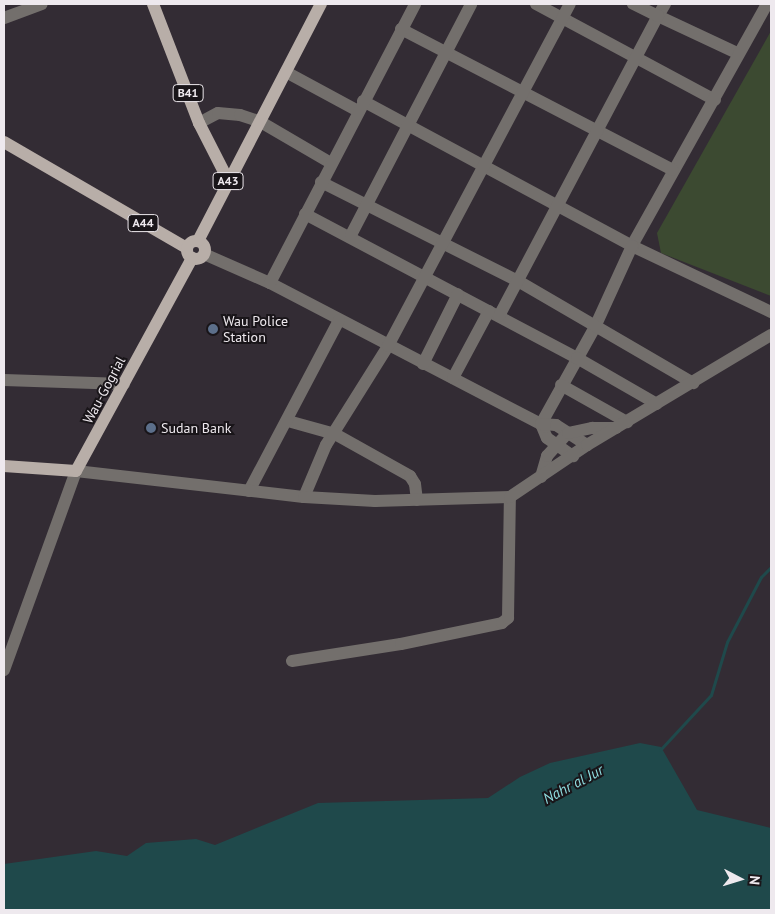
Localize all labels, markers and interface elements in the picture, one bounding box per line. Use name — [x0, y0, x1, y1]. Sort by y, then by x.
road number: B41 — [172, 84, 204, 102]
road number: A43 — [212, 172, 244, 190]
road number: A44 — [127, 214, 159, 232]
place label: Wau Police Station — [223, 313, 288, 346]
marker: Wau Police Station — [207, 323, 219, 335]
street label: Wau-Gogrial — [79, 354, 129, 426]
place label: Sudan Bank — [161, 420, 231, 436]
marker: Sudan Bank — [145, 422, 157, 434]
water label: Nahr al Jur — [540, 761, 606, 807]
north arrow — [715, 854, 765, 904]
text: N — [746, 875, 764, 886]

